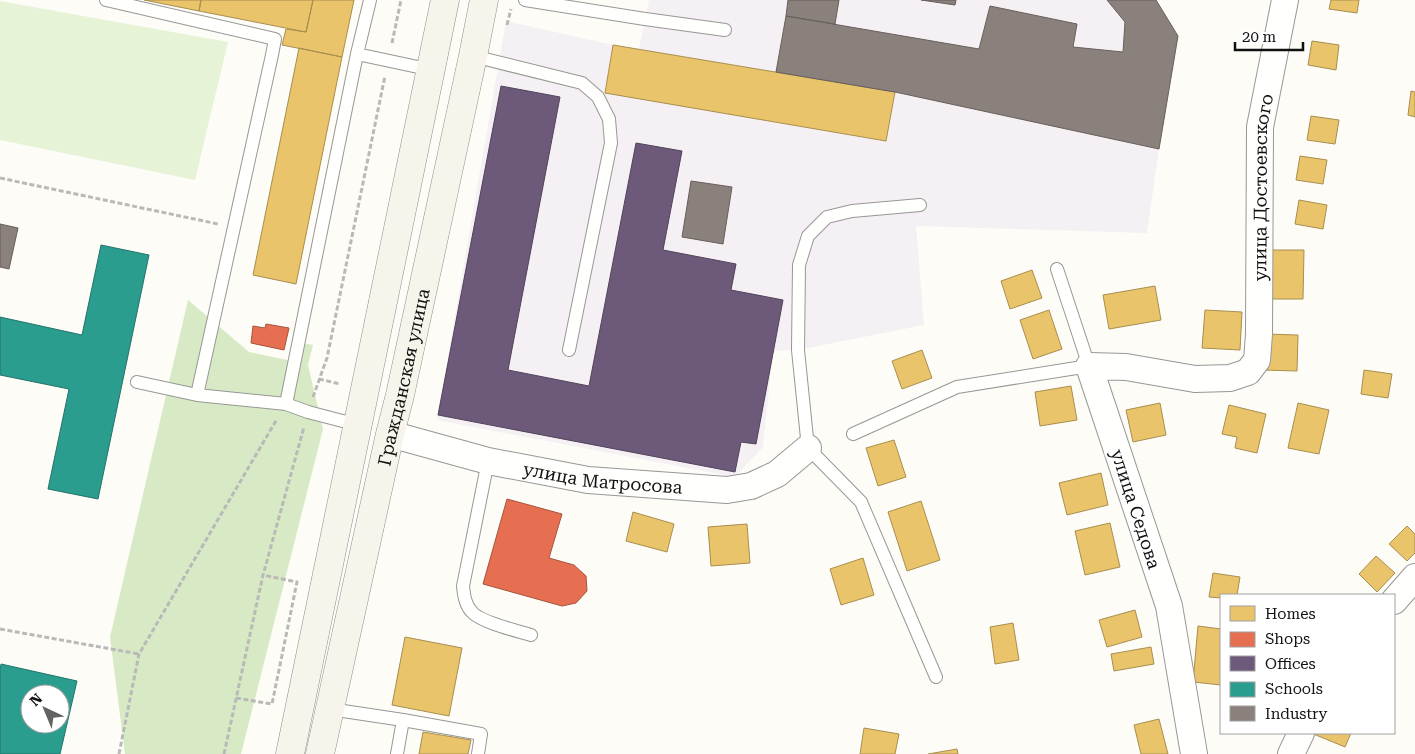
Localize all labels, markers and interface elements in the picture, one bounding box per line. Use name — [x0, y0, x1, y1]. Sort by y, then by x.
scale bar — [1235, 20, 1302, 52]
text: 20 m — [1242, 28, 1277, 46]
street label: улица Достоевского — [1249, 92, 1277, 281]
street label: Гражданская улица — [373, 286, 433, 468]
street label: улица Седова — [1107, 446, 1165, 572]
street label: улица Матросова — [522, 457, 683, 497]
legend — [1220, 594, 1395, 734]
text: Homes — [1265, 605, 1316, 623]
text: Shops — [1265, 630, 1310, 648]
text: Offices — [1265, 655, 1316, 673]
text: Schools — [1265, 680, 1323, 698]
north arrow — [20, 684, 70, 734]
text: N — [27, 690, 46, 709]
text: Industry — [1265, 705, 1327, 723]

